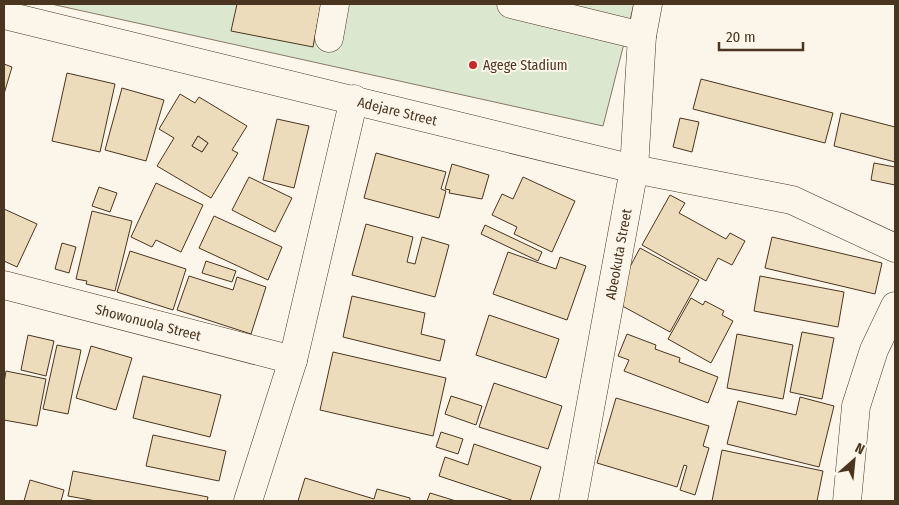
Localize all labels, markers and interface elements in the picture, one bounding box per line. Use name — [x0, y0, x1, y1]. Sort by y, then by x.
scale bar — [719, 20, 803, 52]
text: 20 m — [726, 28, 756, 46]
place label: Agege Stadium — [483, 57, 568, 74]
marker: Agege Stadium — [467, 59, 479, 71]
street label: Adejare Street — [356, 94, 439, 130]
street label: Abeokuta Street — [602, 207, 636, 301]
street label: Showonuola Street — [93, 301, 203, 345]
north arrow — [829, 435, 879, 485]
text: N — [852, 439, 867, 458]

